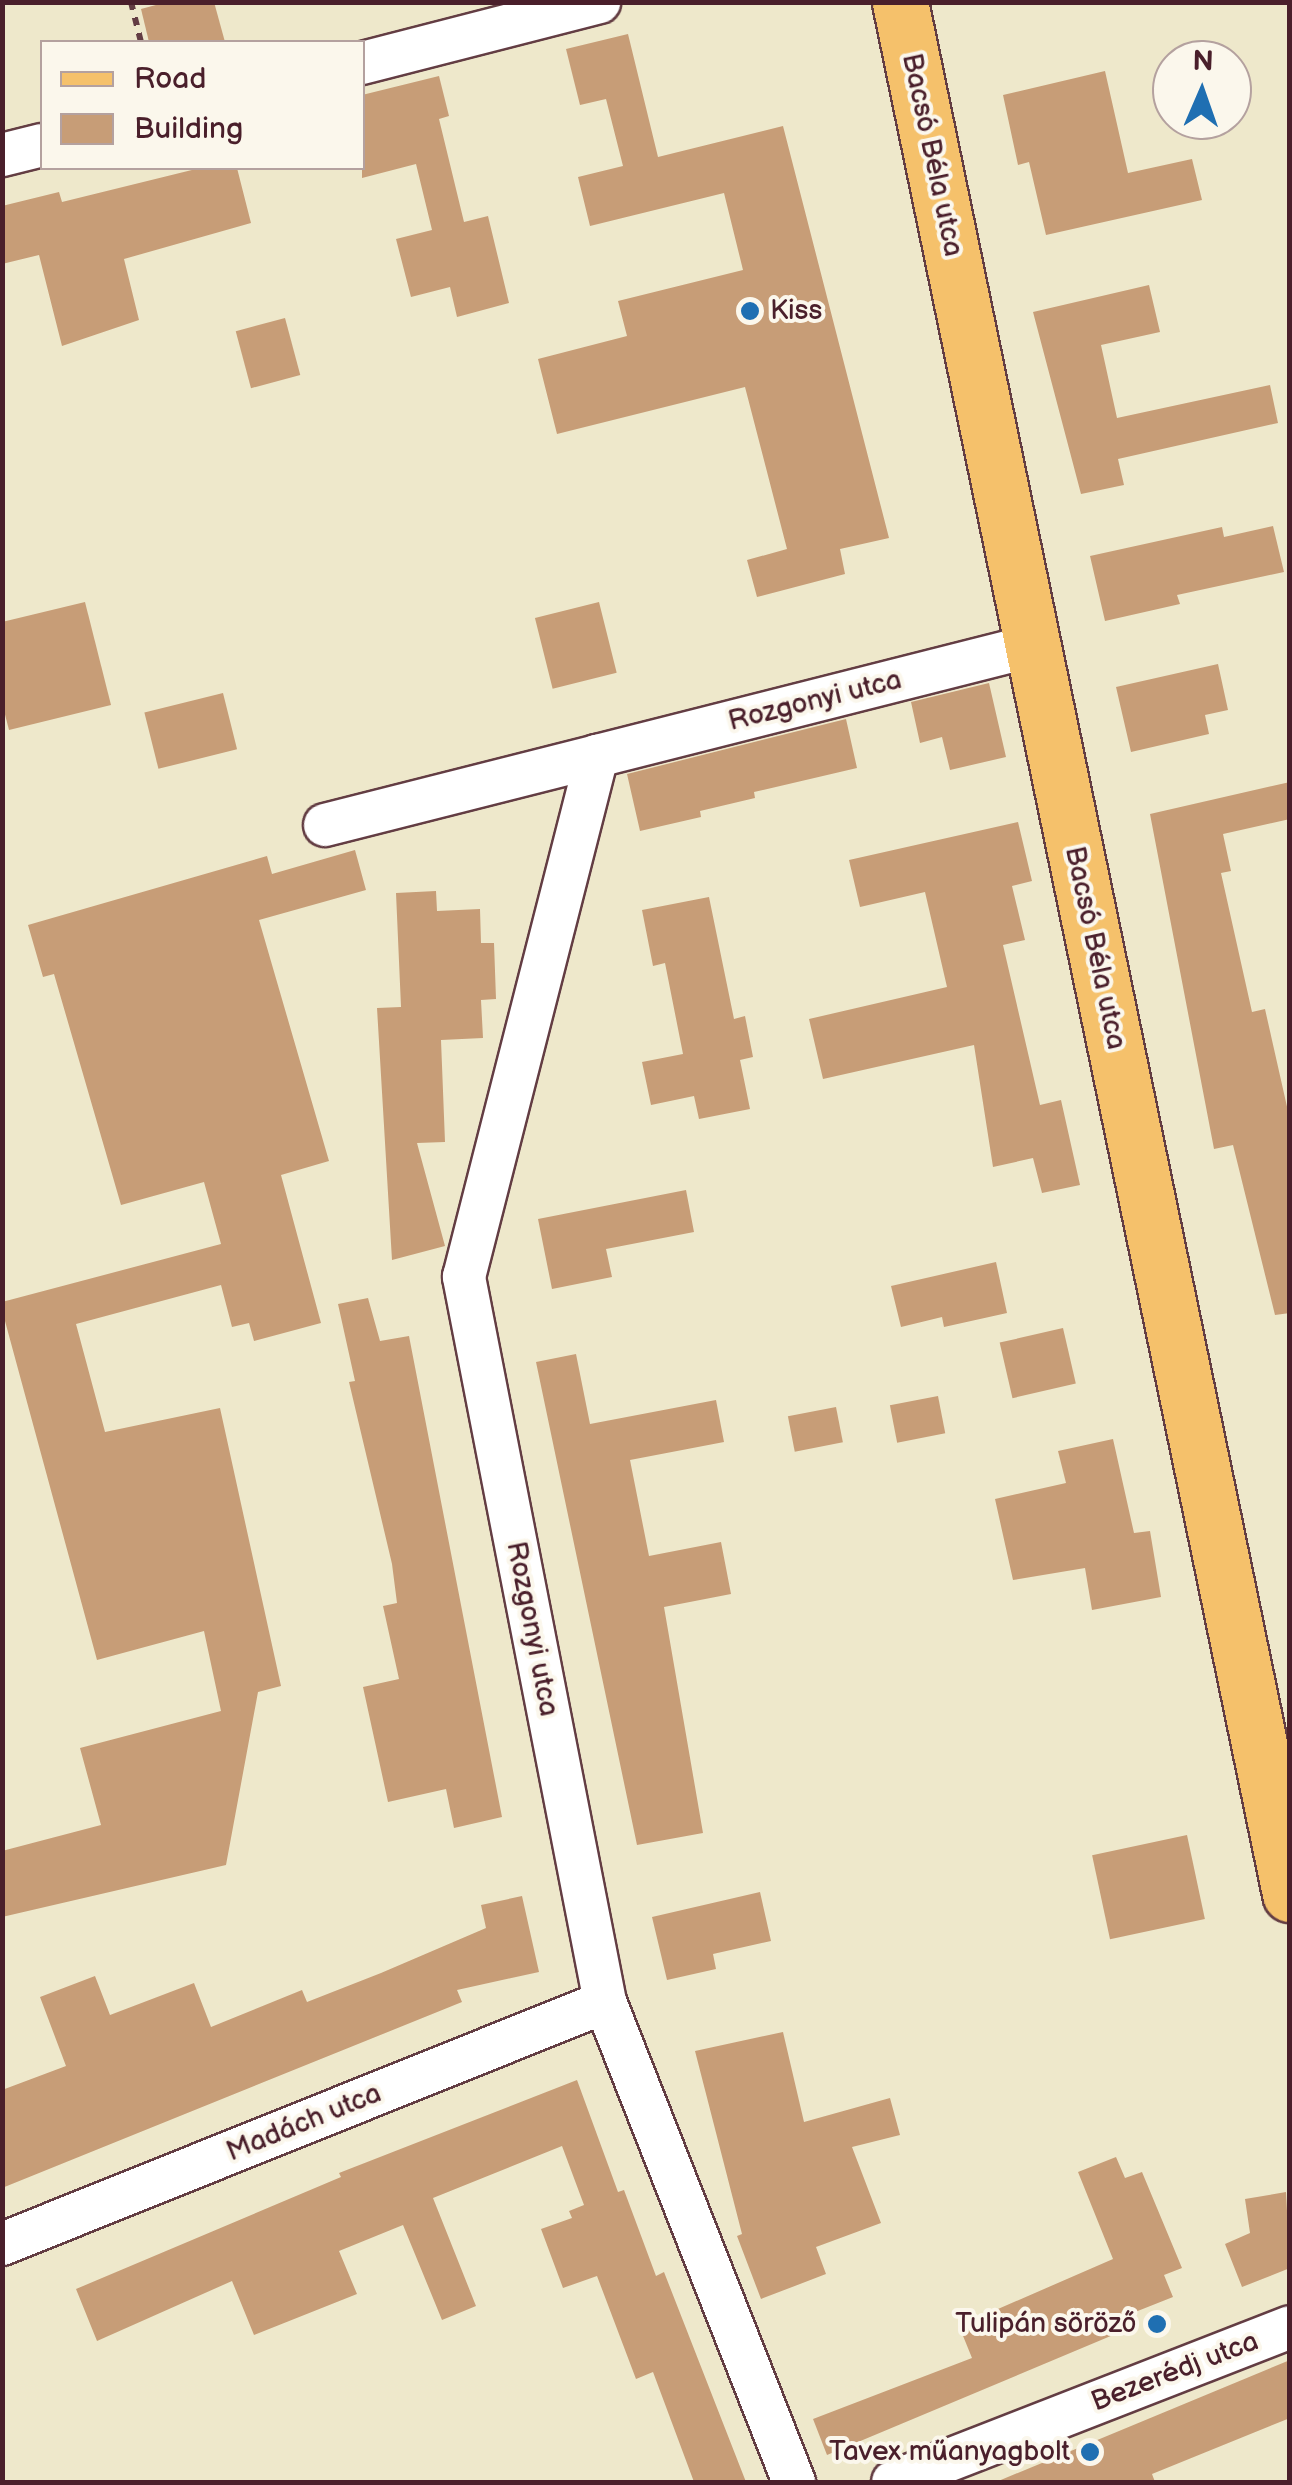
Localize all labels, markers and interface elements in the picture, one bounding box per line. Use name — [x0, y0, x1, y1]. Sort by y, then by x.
legend — [40, 40, 365, 170]
north arrow — [1152, 40, 1252, 140]
text: N — [1192, 45, 1214, 78]
street label: Bacsó Béla utca — [894, 50, 970, 260]
text: Road — [134, 61, 207, 97]
text: Building — [134, 111, 243, 147]
place label: Kiss — [770, 294, 822, 328]
marker: Kiss — [739, 300, 761, 322]
street label: Rozgonyi utca — [725, 663, 905, 739]
street label: Bacsó Béla utca — [1057, 843, 1133, 1053]
street label: Rozgonyi utca — [499, 1539, 565, 1719]
street label: Madách utca — [222, 2077, 386, 2169]
place label: Tulipán söröző — [955, 2307, 1137, 2341]
marker: Tulipán söröző — [1146, 2313, 1168, 2335]
street label: Bezerédj utca — [1087, 2325, 1263, 2419]
place label: Tavex műanyagbolt — [829, 2435, 1070, 2469]
marker: Tavex műanyagbolt — [1079, 2441, 1101, 2463]

